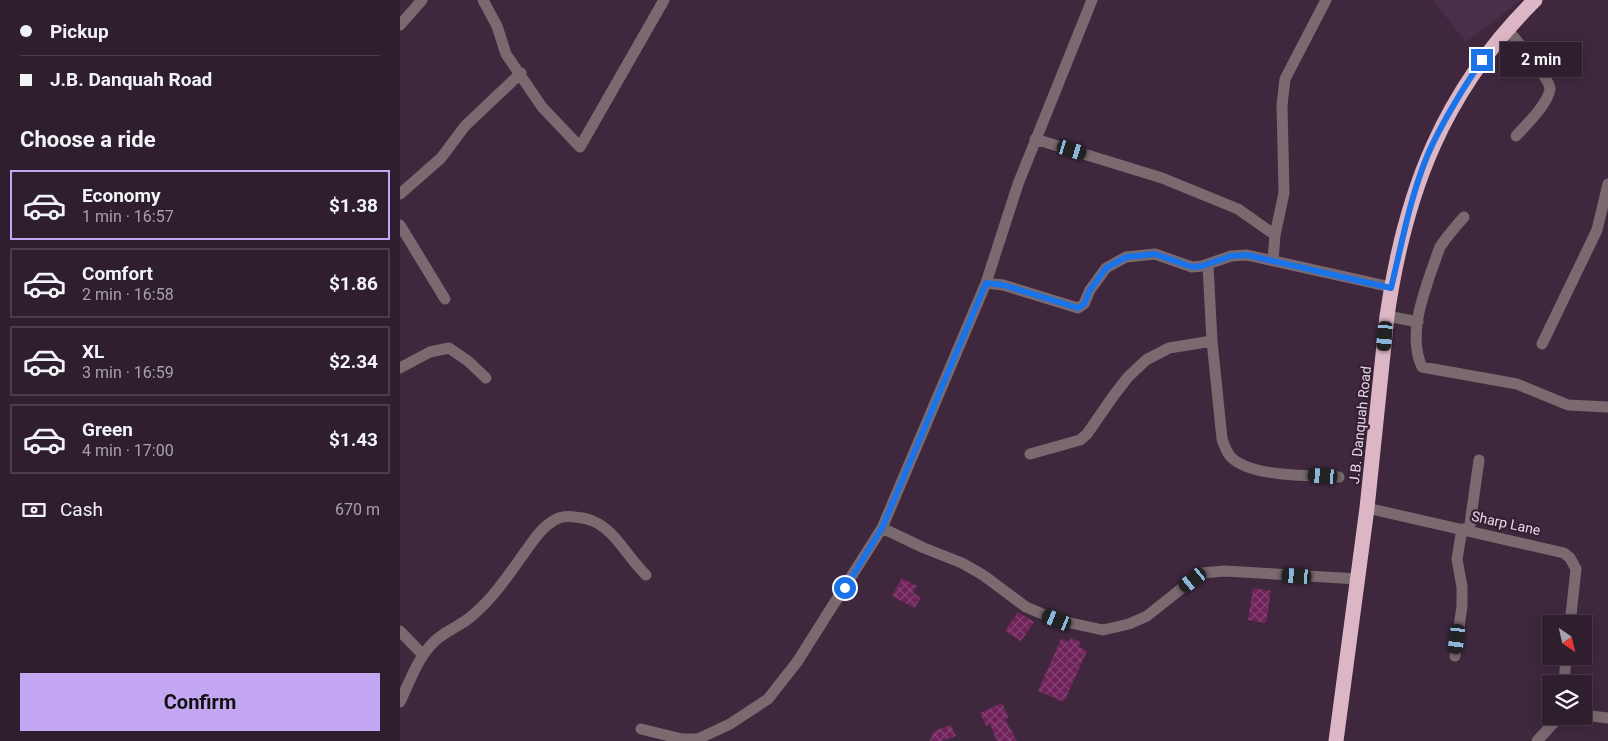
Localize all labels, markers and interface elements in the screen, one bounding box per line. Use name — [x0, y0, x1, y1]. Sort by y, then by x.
text: Pickup — [50, 20, 109, 43]
callout: 2 min — [1500, 42, 1582, 78]
route end — [1471, 49, 1493, 71]
text: 2 min — [1521, 50, 1561, 69]
text: J.B. Danquah Road — [50, 68, 212, 91]
text: Choose a ride — [20, 127, 156, 152]
car — [1055, 138, 1088, 162]
icon: car — [22, 183, 67, 228]
text: Economy — [82, 184, 161, 207]
text: $1.38 — [329, 194, 378, 217]
text: 1 min · 16:57 — [82, 207, 174, 226]
icon: car — [22, 261, 67, 306]
text: Comfort — [82, 262, 153, 285]
text: $1.86 — [329, 272, 378, 295]
text: 2 min · 16:58 — [82, 285, 174, 304]
car — [1376, 320, 1393, 352]
icon: car — [22, 339, 67, 384]
text: XL — [82, 340, 104, 363]
text: $2.34 — [329, 350, 378, 373]
text: 3 min · 16:59 — [82, 363, 174, 382]
street label: J.B. Danquah Road — [1346, 365, 1374, 485]
icon: car — [22, 417, 67, 462]
text: Green — [82, 418, 133, 441]
text: $1.43 — [329, 428, 378, 451]
text: 4 min · 17:00 — [82, 441, 174, 460]
car — [1307, 467, 1338, 485]
icon: cash — [20, 496, 48, 524]
text: Cash — [60, 498, 103, 521]
text: 670 m — [335, 500, 380, 519]
street label: Sharp Lane — [1470, 508, 1542, 538]
car — [1176, 565, 1209, 595]
car — [1281, 567, 1312, 585]
route start — [834, 577, 856, 599]
car — [1040, 607, 1073, 633]
north arrow — [1542, 615, 1592, 665]
map controls — [1542, 615, 1592, 725]
car — [1447, 623, 1466, 655]
button: Confirm — [20, 673, 380, 731]
button: layers — [1542, 675, 1592, 725]

